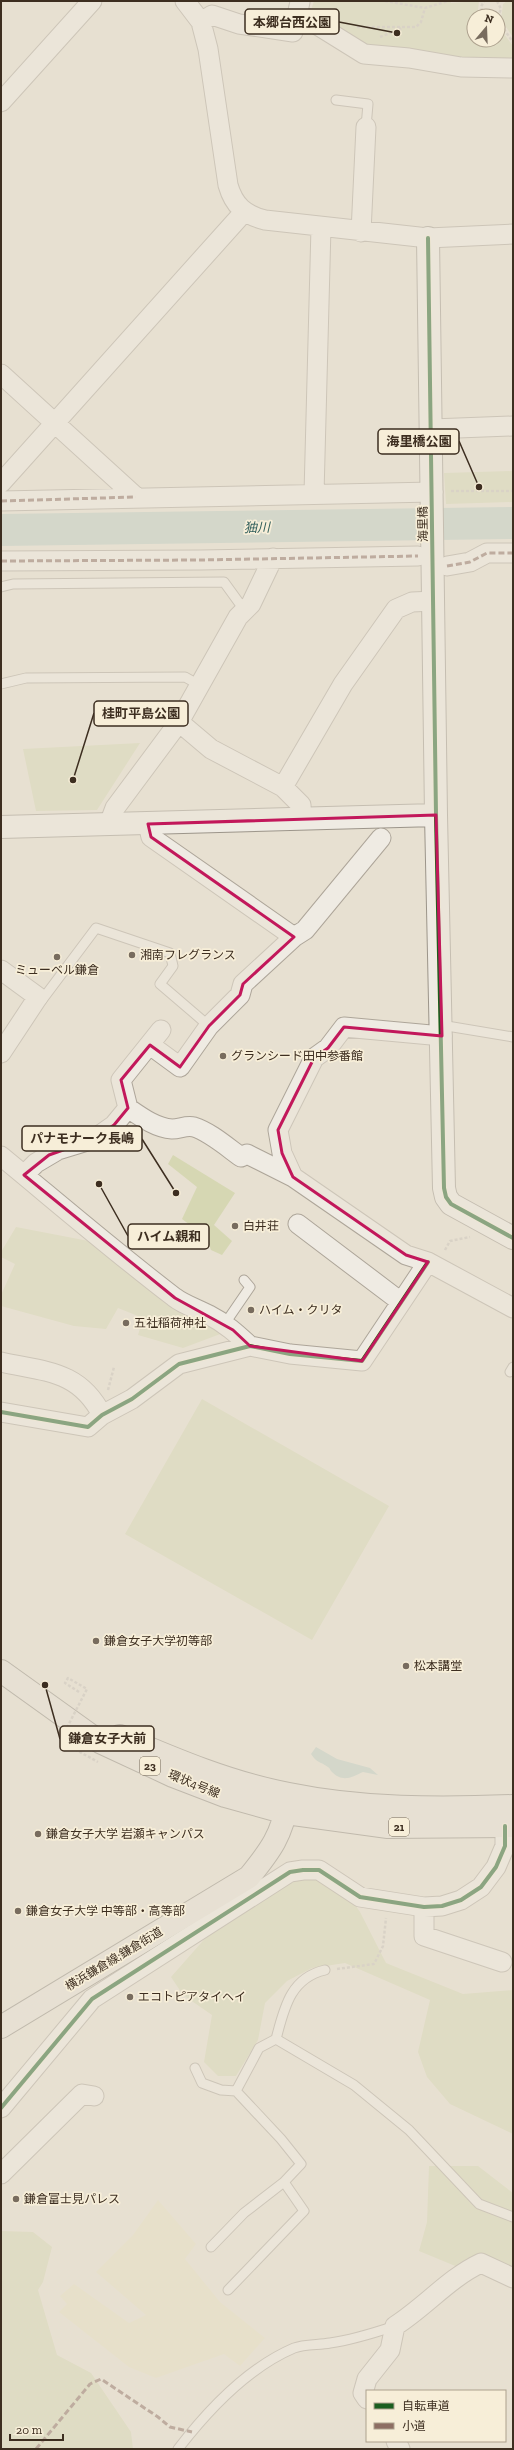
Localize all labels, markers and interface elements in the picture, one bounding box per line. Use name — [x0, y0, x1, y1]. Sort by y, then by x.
north arrow — [466, 8, 506, 48]
callout: 本郷台西公園 — [245, 9, 339, 34]
text: N — [483, 12, 496, 27]
text: 本郷台西公園 — [253, 15, 331, 30]
callout: 海里橋公園 — [378, 429, 459, 454]
text: 海里橋公園 — [386, 434, 452, 449]
street label: 海里橋 — [416, 506, 430, 542]
water label: 㹨川 — [244, 520, 272, 535]
callout: 桂町平島公園 — [94, 701, 188, 726]
text: 桂町平島公園 — [102, 706, 180, 721]
place label: 湘南フレグランス — [140, 948, 236, 962]
marker: 湘南フレグランス — [127, 950, 137, 960]
marker: ミューベル鎌倉 — [52, 952, 62, 962]
place label: ミューベル鎌倉 — [15, 963, 99, 977]
place label: グランシード田中参番館 — [231, 1049, 363, 1063]
marker: グランシード田中参番館 — [218, 1051, 228, 1061]
callout: パナモナーク長嶋 — [22, 1126, 142, 1151]
text: パナモナーク長嶋 — [30, 1131, 134, 1146]
place label: 白井荘 — [243, 1219, 279, 1233]
marker: 白井荘 — [230, 1221, 240, 1231]
callout: ハイム親和 — [128, 1224, 209, 1249]
text: ハイム親和 — [137, 1229, 201, 1244]
place label: ハイム・クリタ — [259, 1303, 343, 1317]
marker: ハイム・クリタ — [246, 1305, 256, 1315]
place label: 五社稲荷神社 — [134, 1316, 206, 1330]
marker: 五社稲荷神社 — [121, 1318, 131, 1328]
place label: 鎌倉女子大学初等部 — [104, 1634, 212, 1648]
marker: 鎌倉女子大学初等部 — [91, 1636, 101, 1646]
place label: 松本講堂 — [414, 1659, 462, 1673]
marker: 松本講堂 — [401, 1661, 411, 1671]
callout: 鎌倉女子大前 — [60, 1726, 154, 1751]
text: 鎌倉女子大前 — [68, 1731, 146, 1746]
road number: 23 — [140, 1757, 160, 1775]
street label: 環状4号線 — [166, 1767, 222, 1801]
road number: 21 — [389, 1818, 409, 1836]
place label: 鎌倉女子大学 岩瀬キャンパス — [46, 1827, 205, 1841]
marker: 鎌倉女子大学 岩瀬キャンパス — [33, 1829, 43, 1839]
place label: 鎌倉女子大学 中等部・高等部 — [26, 1904, 185, 1918]
marker: 鎌倉女子大学 中等部・高等部 — [13, 1906, 23, 1916]
street label: 横浜鎌倉線;鎌倉街道 — [63, 1924, 165, 1994]
place label: エコトピアタイヘイ — [138, 1990, 246, 2004]
marker: エコトピアタイヘイ — [125, 1992, 135, 2002]
place label: 鎌倉富士見パレス — [24, 2192, 120, 2206]
marker: 鎌倉富士見パレス — [11, 2194, 21, 2204]
legend — [366, 2390, 506, 2442]
text: 自転車道 — [402, 2399, 450, 2413]
scale bar — [10, 2416, 63, 2442]
text: 小道 — [402, 2419, 426, 2433]
text: 20 m — [16, 2423, 43, 2437]

